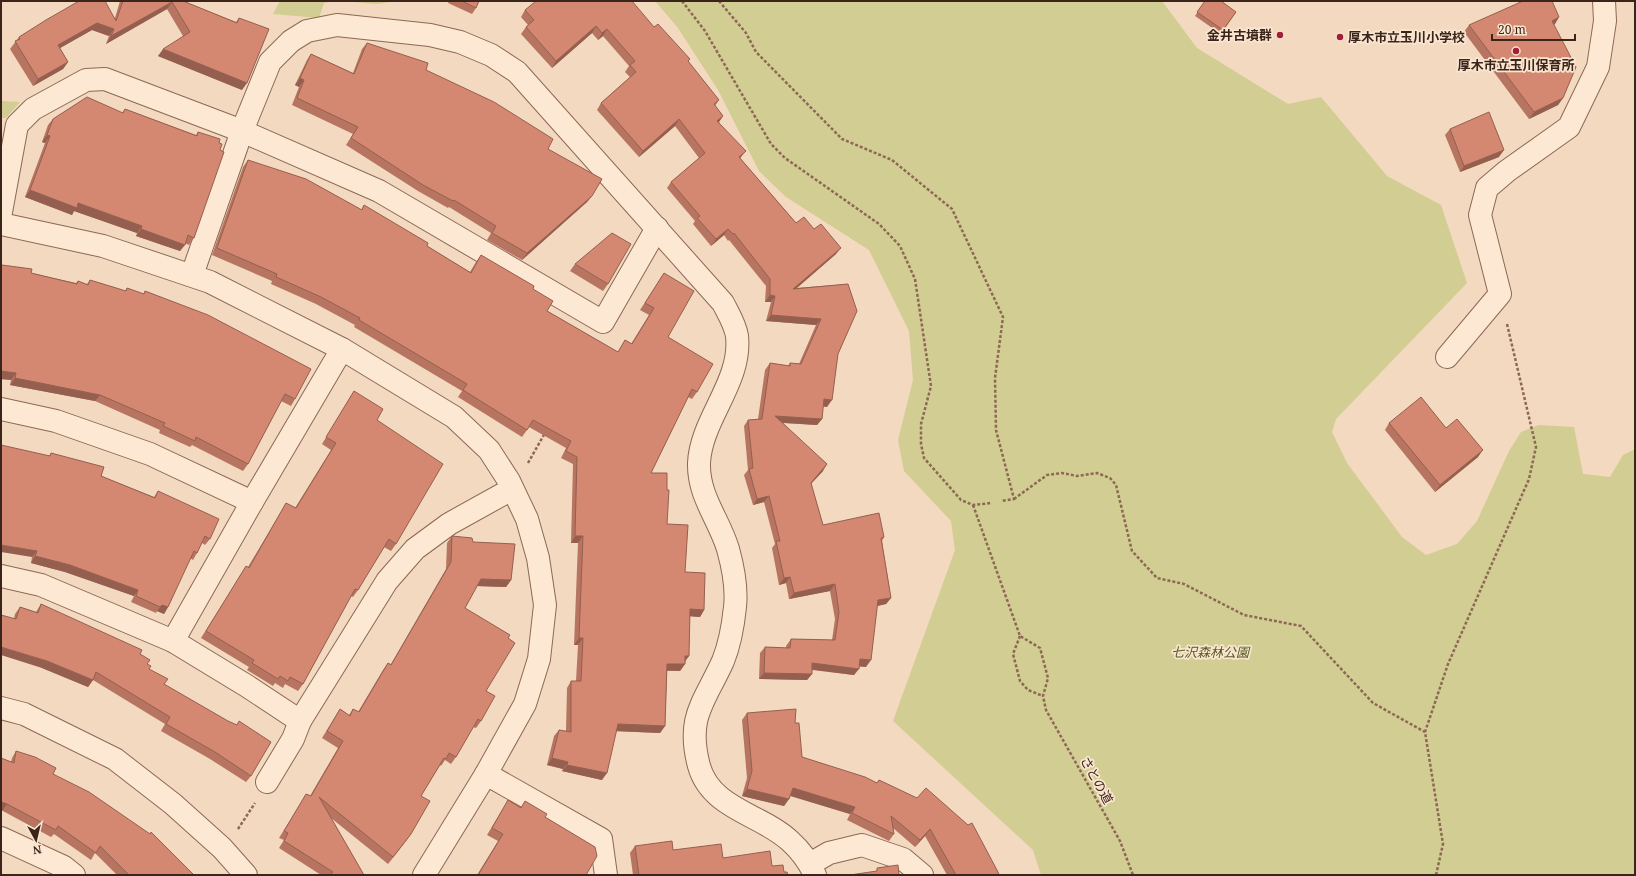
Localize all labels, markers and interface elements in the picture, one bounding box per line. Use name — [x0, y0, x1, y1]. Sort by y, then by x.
scale bar — [1492, 16, 1575, 42]
text: 20 m — [1498, 21, 1526, 38]
place label: 金井古墳群 — [1207, 26, 1272, 44]
place label: 厚木市立玉川小学校 — [1348, 28, 1465, 46]
marker: 金井古墳群 — [1275, 30, 1285, 40]
marker: 厚木市立玉川小学校 — [1335, 32, 1345, 42]
marker: 厚木市立玉川保育所 — [1511, 46, 1521, 56]
place label: 厚木市立玉川保育所 — [1457, 56, 1575, 74]
park label: 七沢森林公園 — [1171, 643, 1251, 661]
street label: さとの道 — [1077, 753, 1117, 807]
north arrow — [16, 820, 56, 860]
text: N — [32, 842, 43, 858]

